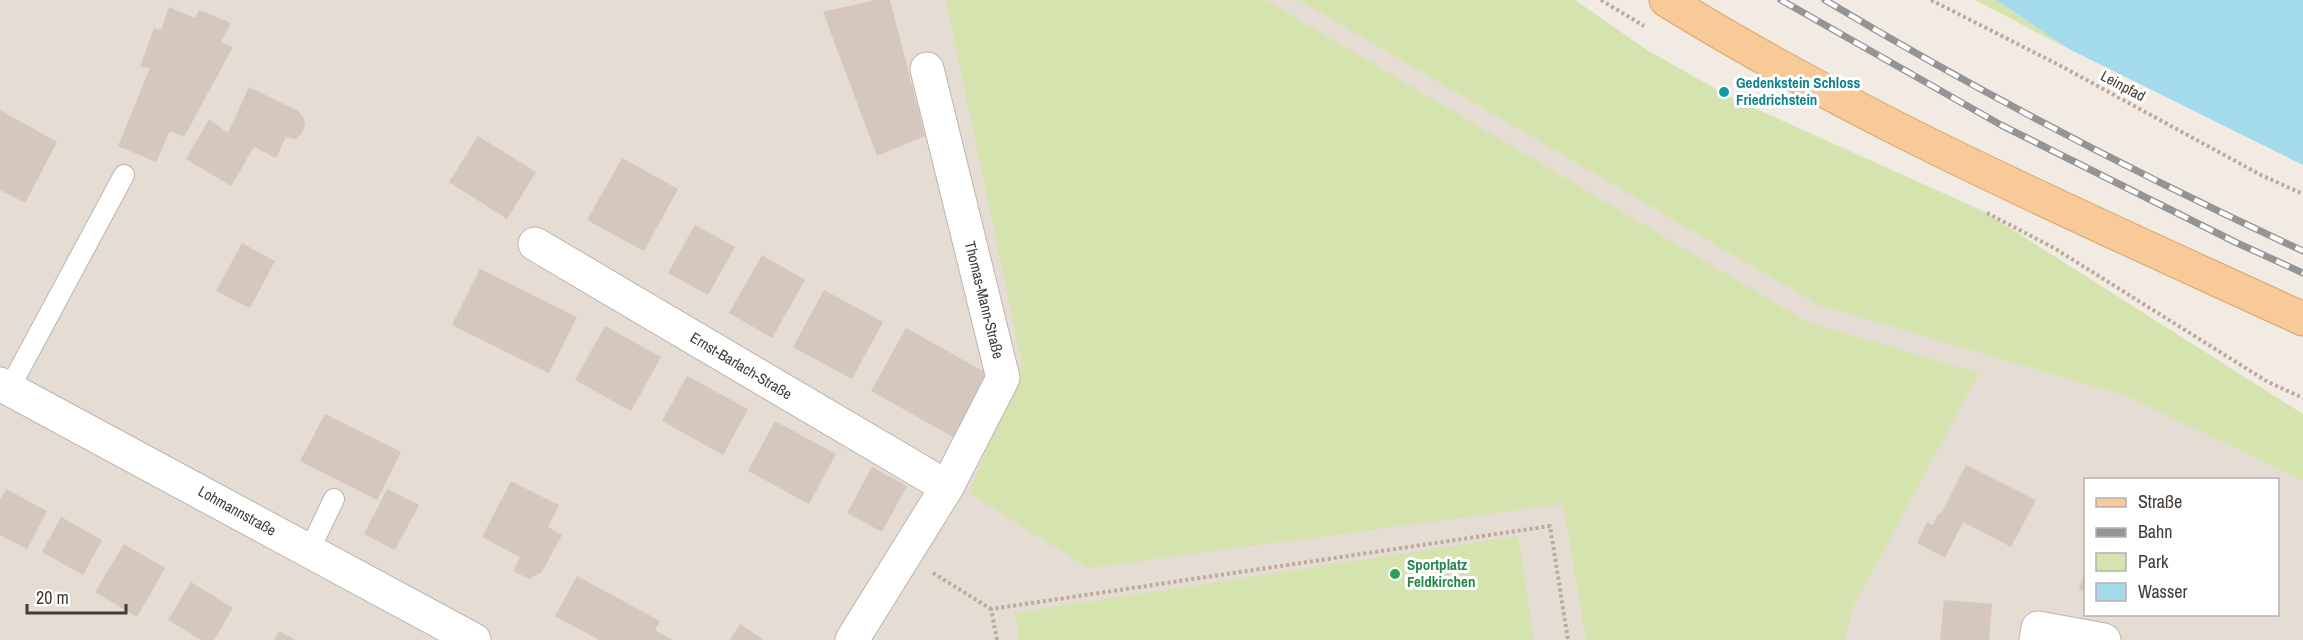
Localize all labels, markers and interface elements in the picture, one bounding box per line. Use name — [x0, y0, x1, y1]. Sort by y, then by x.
street label: Leinpfad — [2097, 65, 2149, 106]
place label: Gedenkstein Schloss Friedrichstein — [1736, 72, 1861, 110]
marker: Gedenkstein Schloss Friedrichstein — [1717, 85, 1731, 99]
street label: Thomas-Mann-Straße — [960, 239, 1009, 361]
street label: Ernst-Barlach-Straße — [686, 327, 796, 404]
legend — [2084, 478, 2279, 616]
street label: Lohmannstraße — [194, 480, 280, 541]
text: Straße — [2138, 489, 2182, 514]
text: Bahn — [2138, 519, 2172, 544]
text: Park — [2138, 549, 2169, 574]
place label: Sportplatz Feldkirchen — [1407, 554, 1475, 592]
marker: Sportplatz Feldkirchen — [1388, 567, 1402, 581]
scale bar — [27, 577, 126, 615]
text: Wasser — [2138, 579, 2188, 604]
text: 20 m — [36, 585, 69, 610]

